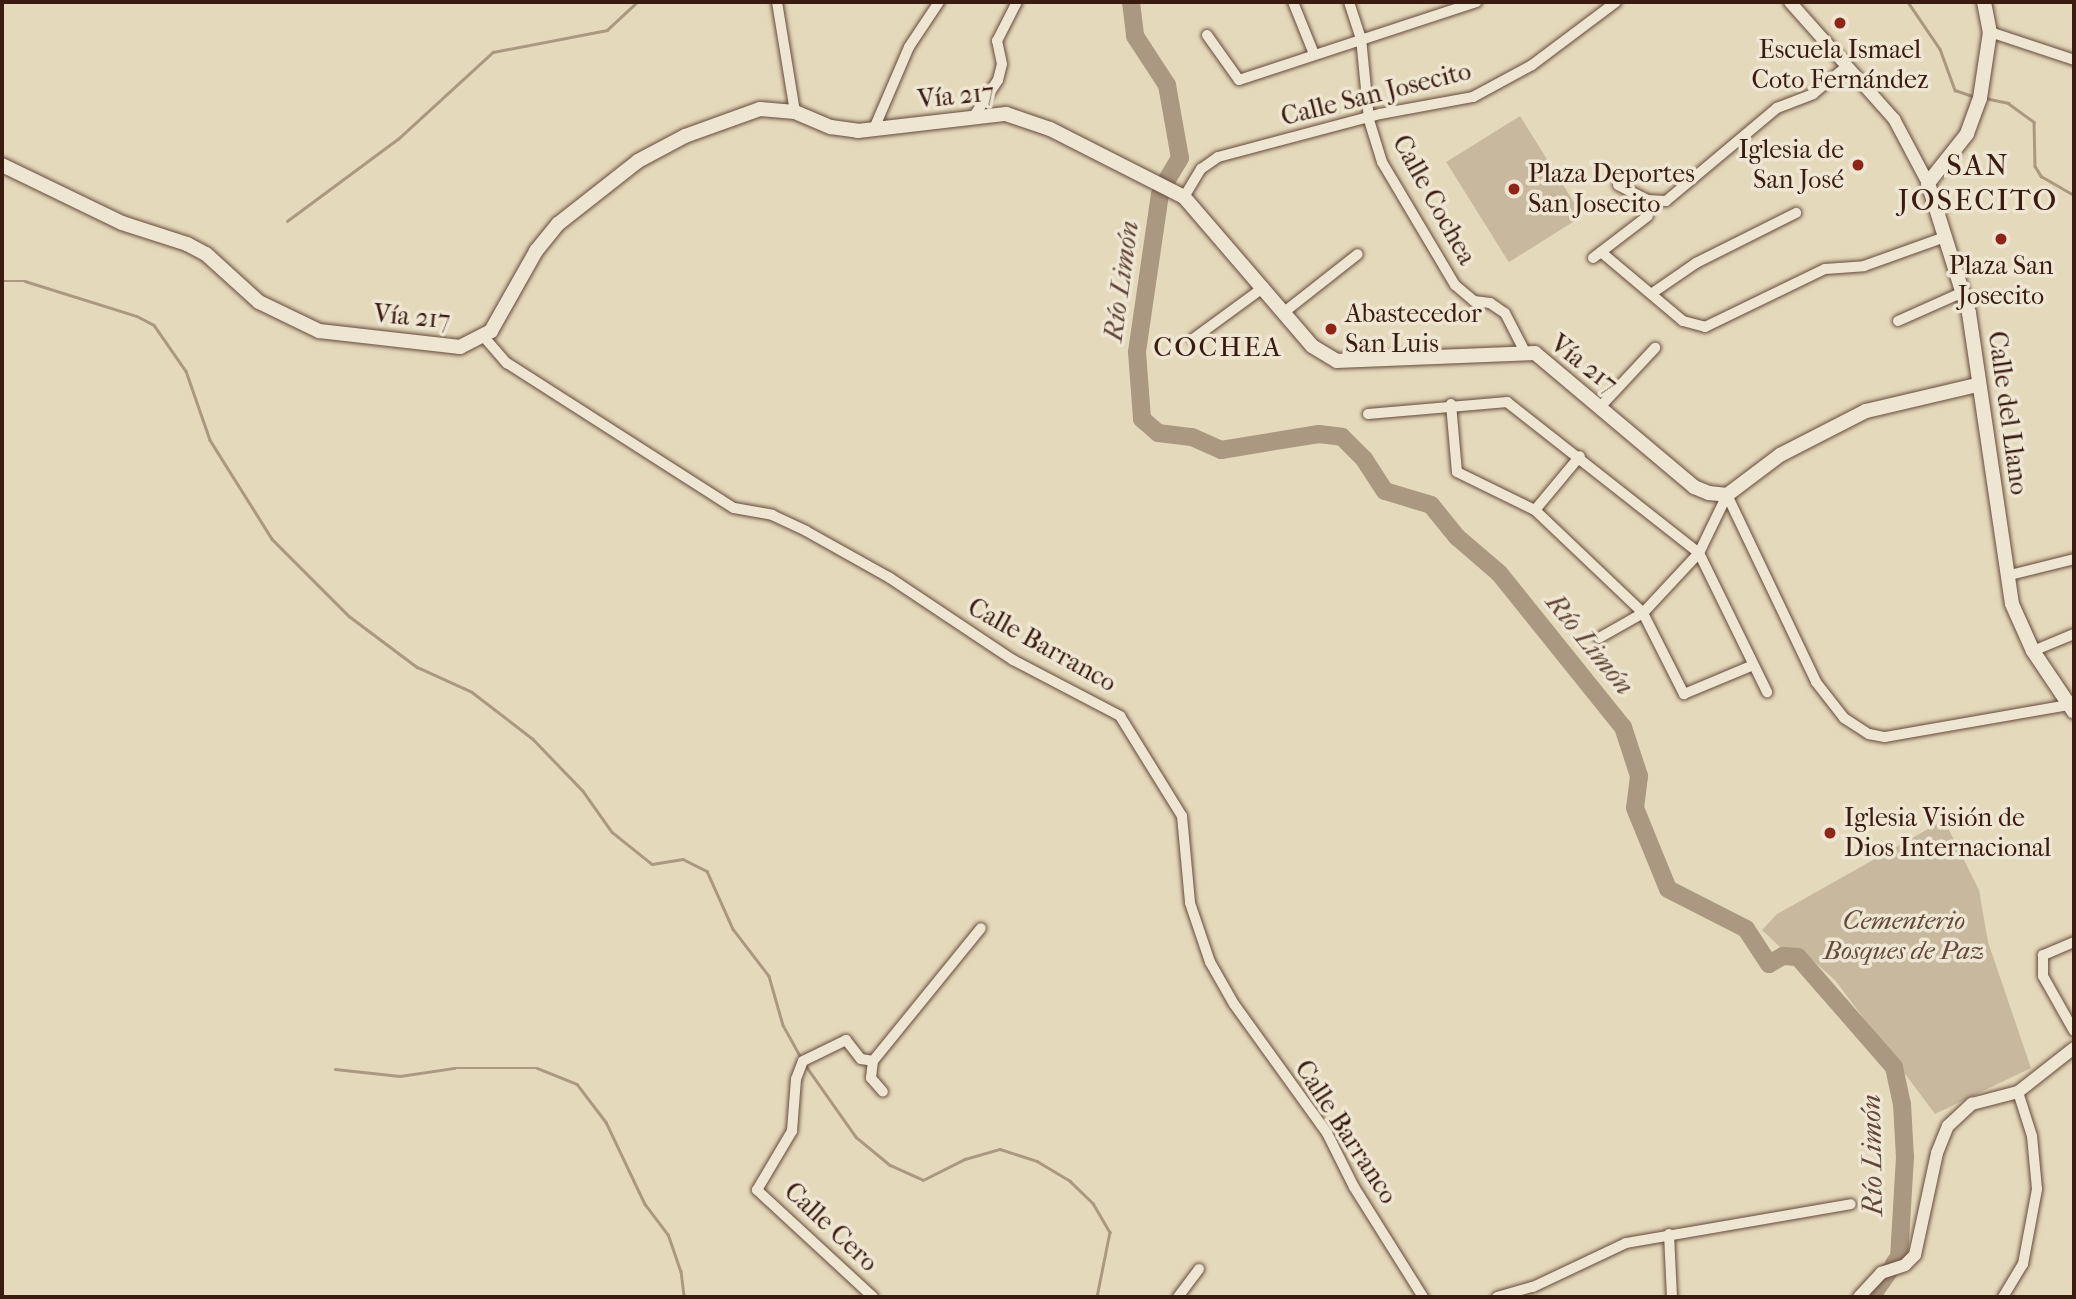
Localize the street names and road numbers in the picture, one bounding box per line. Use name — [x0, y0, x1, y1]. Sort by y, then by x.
street label: Calle San Josecito — [1278, 55, 1474, 133]
street label: Vía 217 — [916, 76, 996, 116]
street label: Calle Cochea — [1386, 130, 1482, 270]
street label: Vía 217 — [372, 298, 452, 336]
street label: Vía 217 — [1544, 328, 1624, 400]
street label: Calle del Llano — [1981, 329, 2035, 497]
street label: Calle Barranco — [962, 591, 1122, 699]
street label: Calle Barranco — [1288, 1054, 1404, 1210]
street label: Calle Cero — [778, 1176, 884, 1278]

